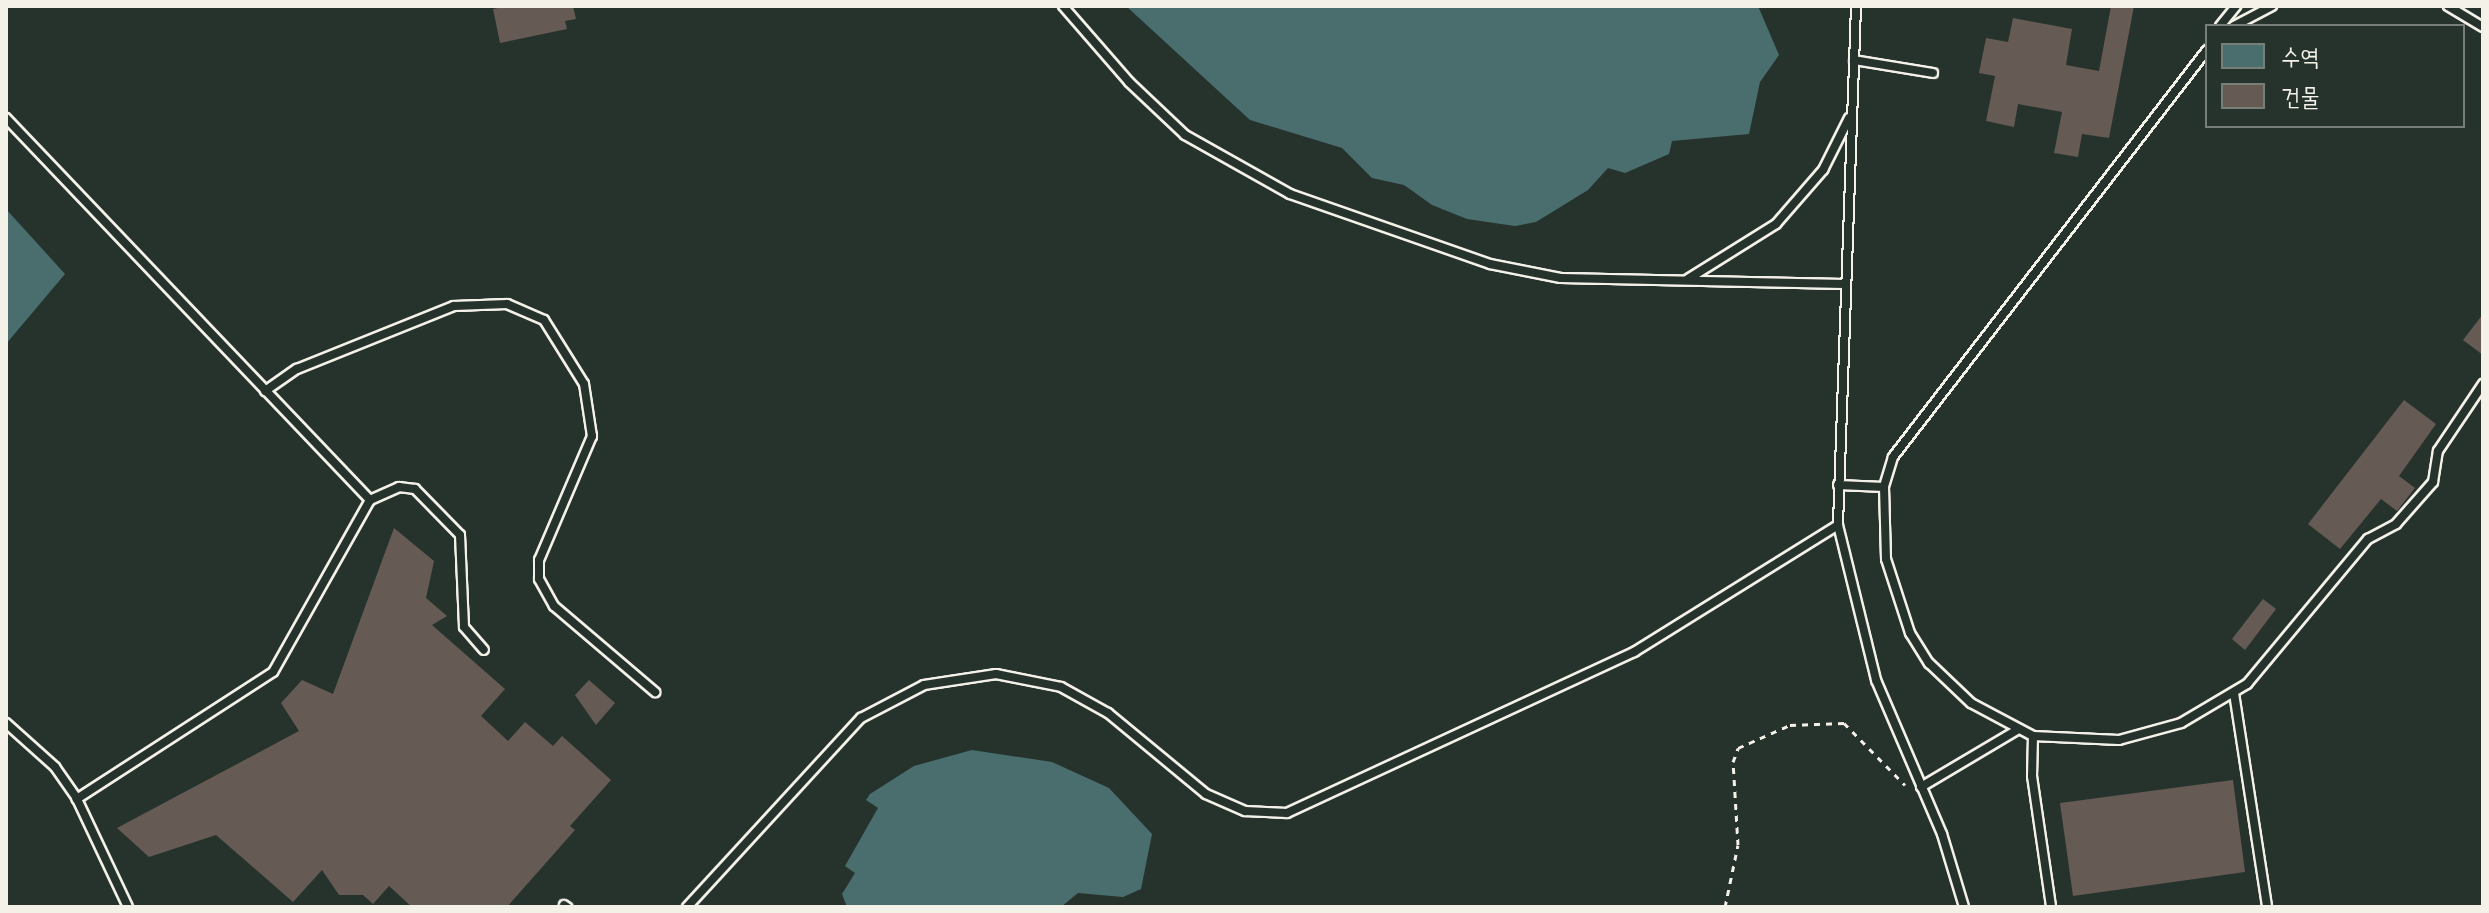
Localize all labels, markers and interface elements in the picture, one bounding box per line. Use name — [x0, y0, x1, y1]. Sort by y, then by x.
legend — [2205, 24, 2465, 128]
text: 수역 — [2281, 40, 2320, 72]
text: 건물 — [2281, 80, 2320, 112]

